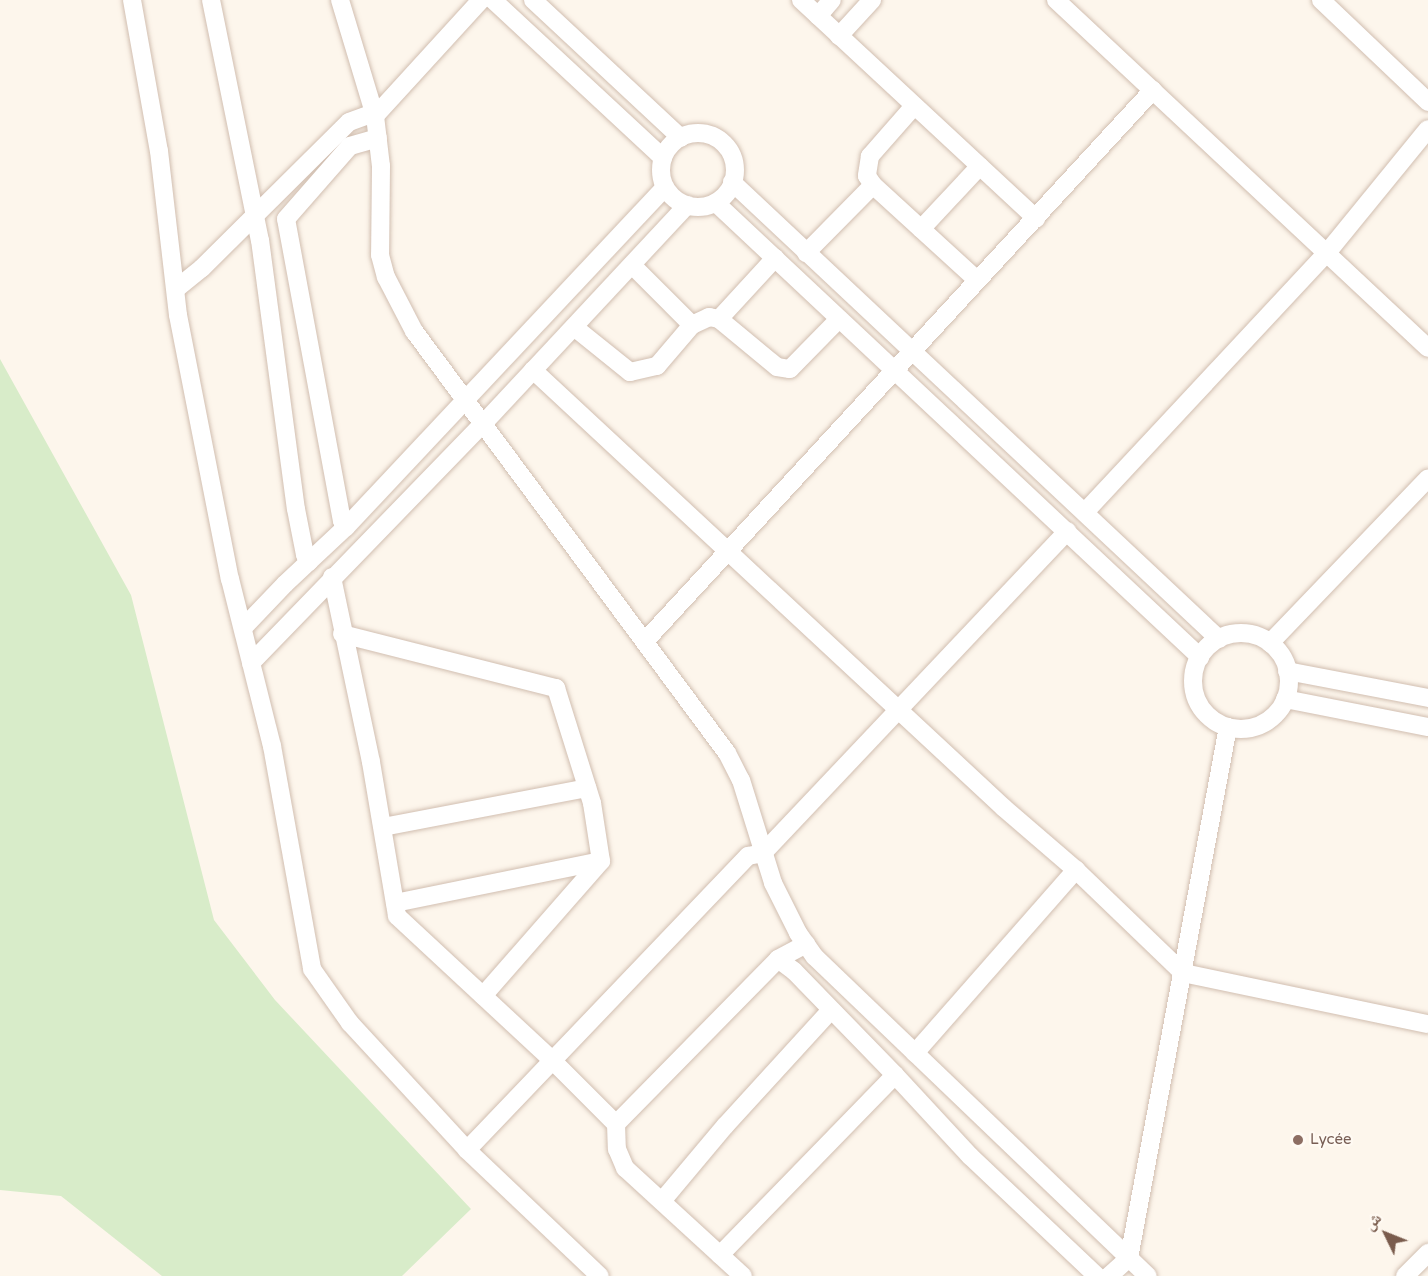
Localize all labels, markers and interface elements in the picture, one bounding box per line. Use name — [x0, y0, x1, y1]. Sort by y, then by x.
place label: Lycée — [1310, 1131, 1352, 1149]
marker: Lycée — [1291, 1133, 1305, 1147]
north arrow — [1356, 1204, 1416, 1264]
text: ش — [1360, 1209, 1386, 1235]

